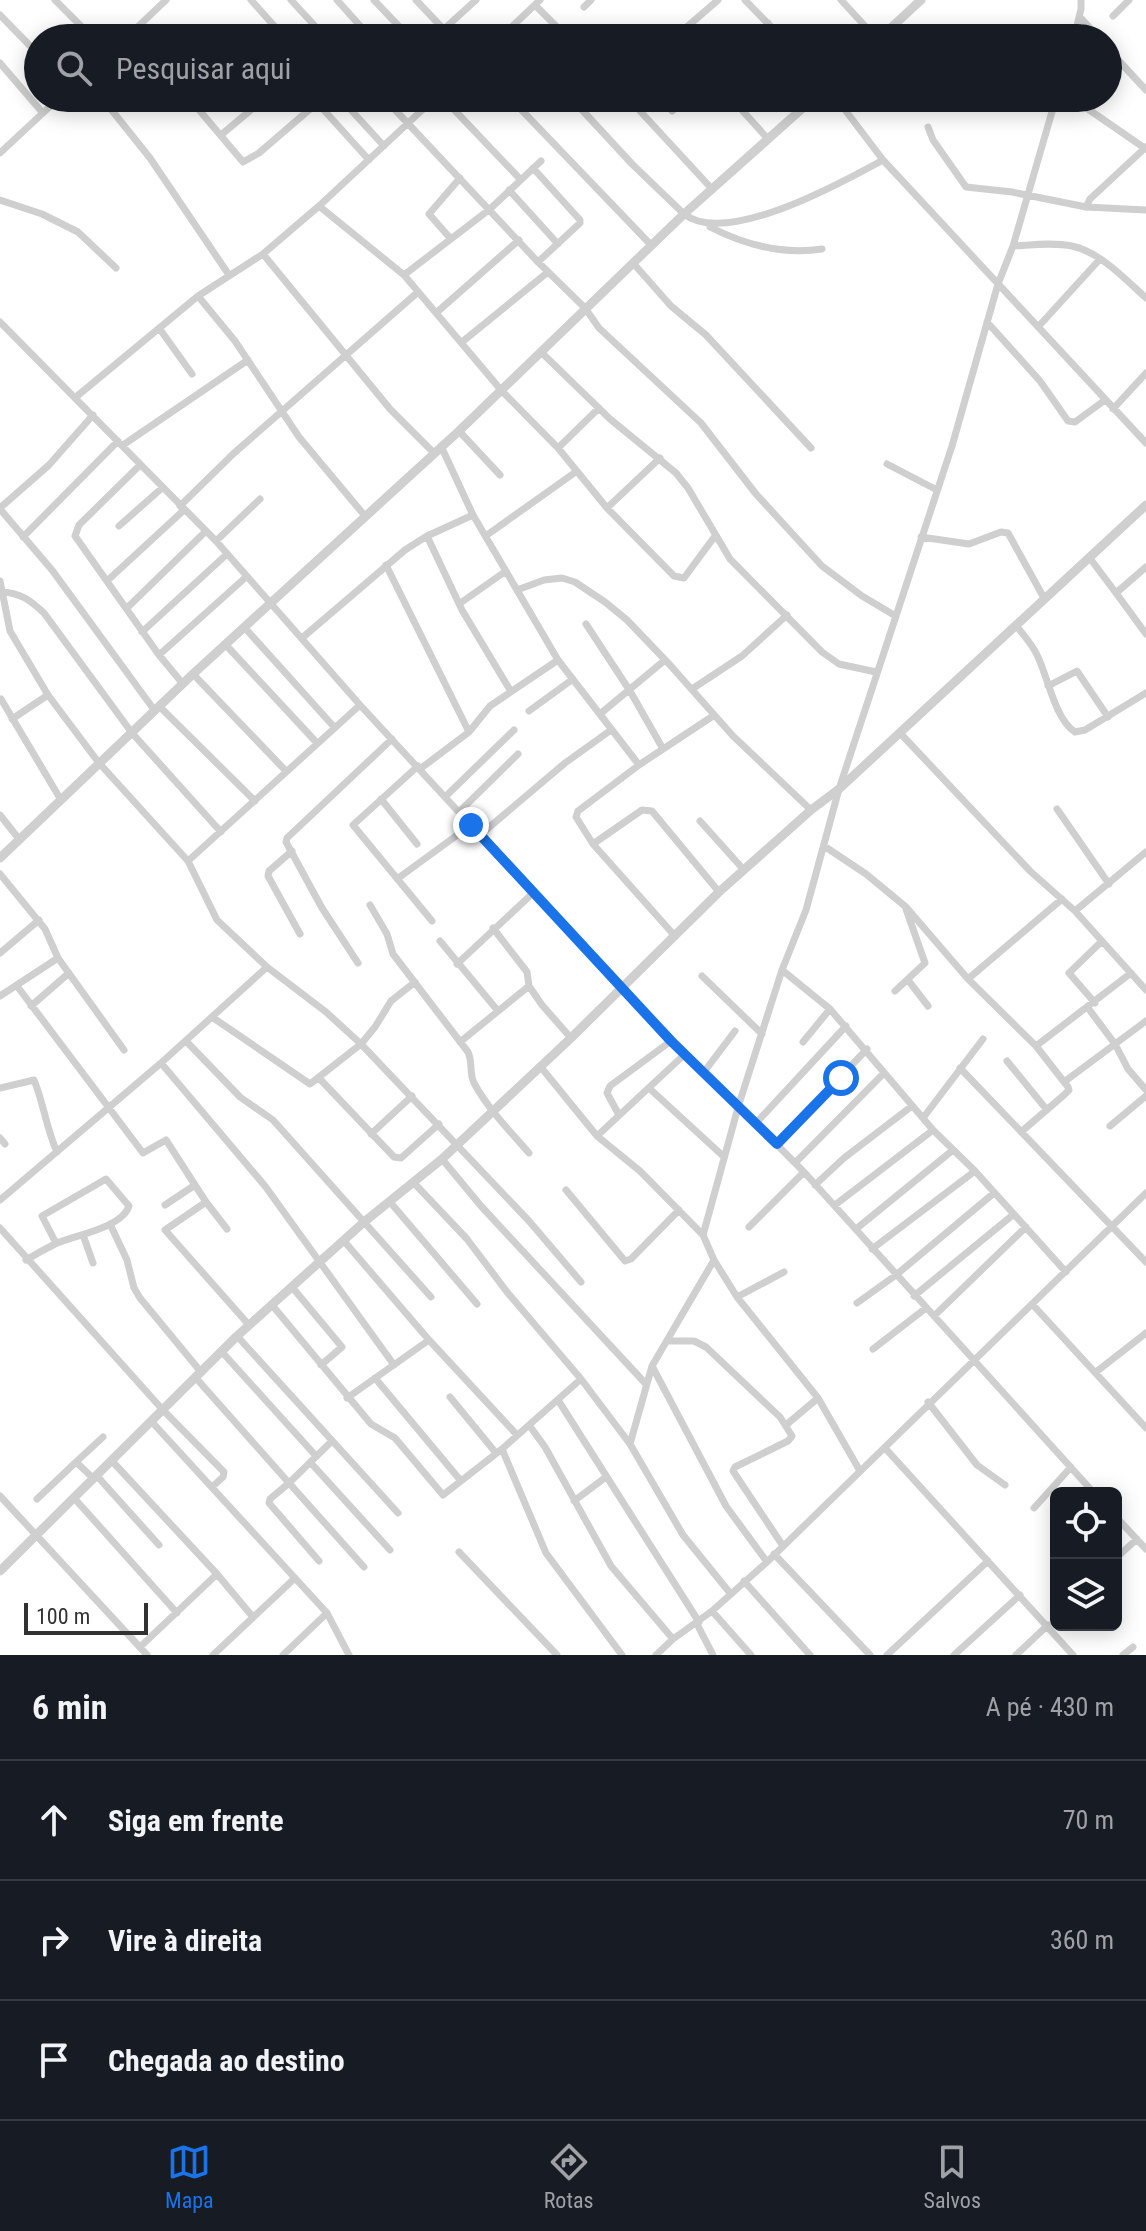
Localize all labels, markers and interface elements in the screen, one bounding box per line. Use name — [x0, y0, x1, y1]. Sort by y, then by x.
search box — [24, 24, 1122, 112]
icon: search — [52, 46, 96, 90]
text: Pesquisar aqui — [116, 51, 291, 86]
route end — [453, 807, 489, 843]
route start — [823, 1060, 859, 1096]
map controls — [1050, 1487, 1122, 1631]
button: locate — [1050, 1487, 1122, 1559]
button: layers — [1050, 1559, 1122, 1631]
scale bar — [24, 1599, 148, 1635]
text: 100 m — [36, 1604, 90, 1629]
text: 6 min — [32, 1687, 108, 1727]
text: A pé · 430 m — [986, 1692, 1114, 1722]
icon: ahead — [32, 1798, 76, 1842]
text: Siga em frente — [108, 1803, 284, 1838]
text: 70 m — [1063, 1805, 1114, 1835]
icon: right — [32, 1918, 76, 1962]
text: Vire à direita — [108, 1923, 262, 1958]
text: 360 m — [1050, 1925, 1114, 1955]
icon: arrive — [32, 2038, 76, 2082]
text: Chegada ao destino — [108, 2043, 345, 2078]
tab: Mapa — [165, 2140, 214, 2213]
tab: Rotas — [544, 2140, 594, 2213]
tab: Salvos — [924, 2140, 981, 2213]

